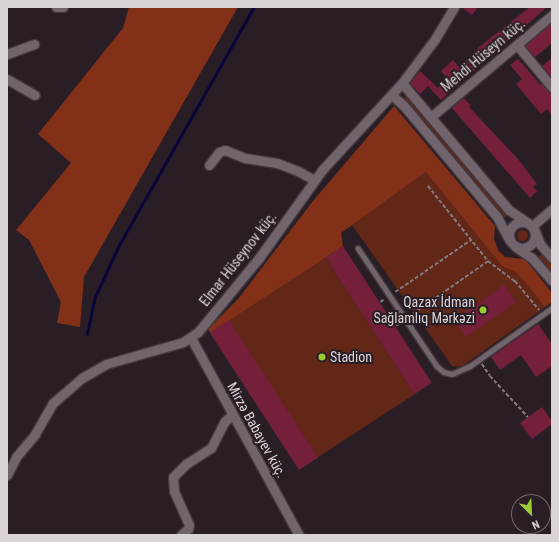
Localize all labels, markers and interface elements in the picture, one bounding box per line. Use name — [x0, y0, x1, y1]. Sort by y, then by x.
street label: Mehdi Hüseyn küç. — [438, 15, 528, 95]
street label: Elmar Hüseynov küç. — [196, 208, 280, 310]
place label: Qazax İdman Sağlamlıq Mərkəzi — [373, 294, 475, 326]
marker: Qazax İdman Sağlamlıq Mərkəzi — [478, 305, 488, 315]
place label: Stadion — [330, 349, 372, 365]
marker: Stadion — [317, 352, 327, 362]
street label: Mirzə Babayev küç. — [224, 379, 290, 481]
north arrow — [511, 494, 551, 534]
text: N — [530, 517, 541, 532]

